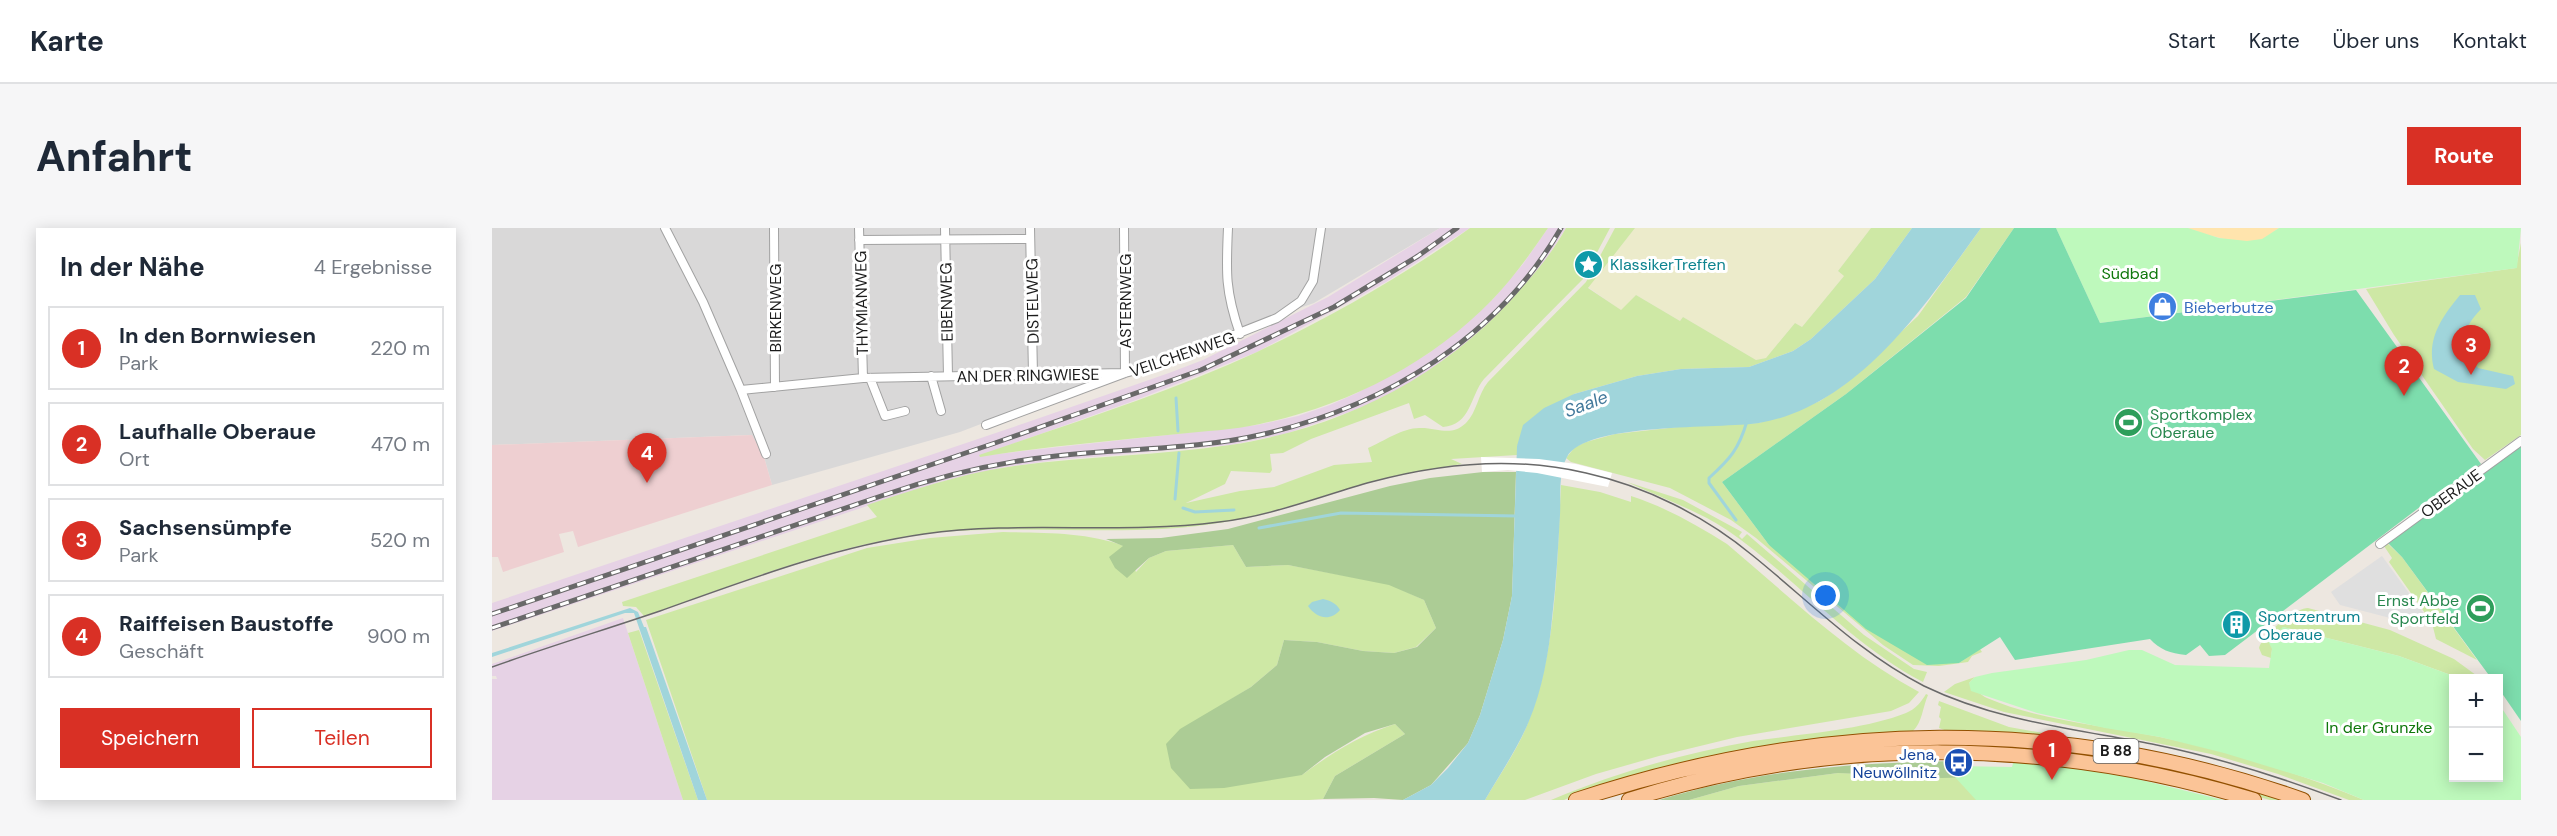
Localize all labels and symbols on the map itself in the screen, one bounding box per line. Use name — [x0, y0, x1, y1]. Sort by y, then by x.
place icon: KlassikerTreffen — [1573, 248, 1605, 280]
street label: THYMIANWEG — [850, 250, 873, 356]
street label: ASTERNWEG — [1115, 254, 1136, 348]
place label: KlassikerTreffen — [1610, 254, 1726, 275]
street label: DISTELWEG — [1021, 258, 1044, 344]
street label: EIBENWEG — [935, 262, 958, 342]
park label: Südbad — [2101, 263, 2159, 284]
street label: BIRKENWEG — [765, 264, 786, 353]
shop icon: Bieberbutze — [2147, 291, 2179, 323]
place label: Bieberbutze — [2184, 297, 2273, 318]
pin: 3 — [2452, 326, 2490, 375]
street label: VEILCHENWEG — [1127, 327, 1238, 382]
pin: 2 — [2384, 346, 2424, 396]
street label: AN DER RINGWIESE — [956, 364, 1100, 387]
water label: Saale — [1561, 385, 1611, 423]
place label: Sportkomplex Oberaue — [2150, 404, 2253, 443]
sports icon: Sportkomplex Oberaue — [2113, 407, 2145, 439]
pin: 4 — [628, 434, 666, 483]
street label: OBERAUE — [2417, 464, 2486, 523]
your location — [1811, 581, 1840, 610]
place label: Ernst Abbe Sportfeld — [2377, 590, 2459, 629]
sports icon: Ernst Abbe Sportfeld — [2464, 593, 2496, 625]
place label: Sportzentrum Oberaue — [2258, 606, 2360, 645]
building icon: Sportzentrum Oberaue — [2221, 609, 2253, 641]
park label: In der Grunzke — [2326, 717, 2432, 738]
pin: 1 — [2032, 730, 2072, 780]
road number: B 88 — [2094, 739, 2138, 763]
place label: Jena, Neuwöllnitz — [1853, 744, 1937, 783]
bus stop icon: Jena, Neuwöllnitz — [1942, 747, 1974, 779]

